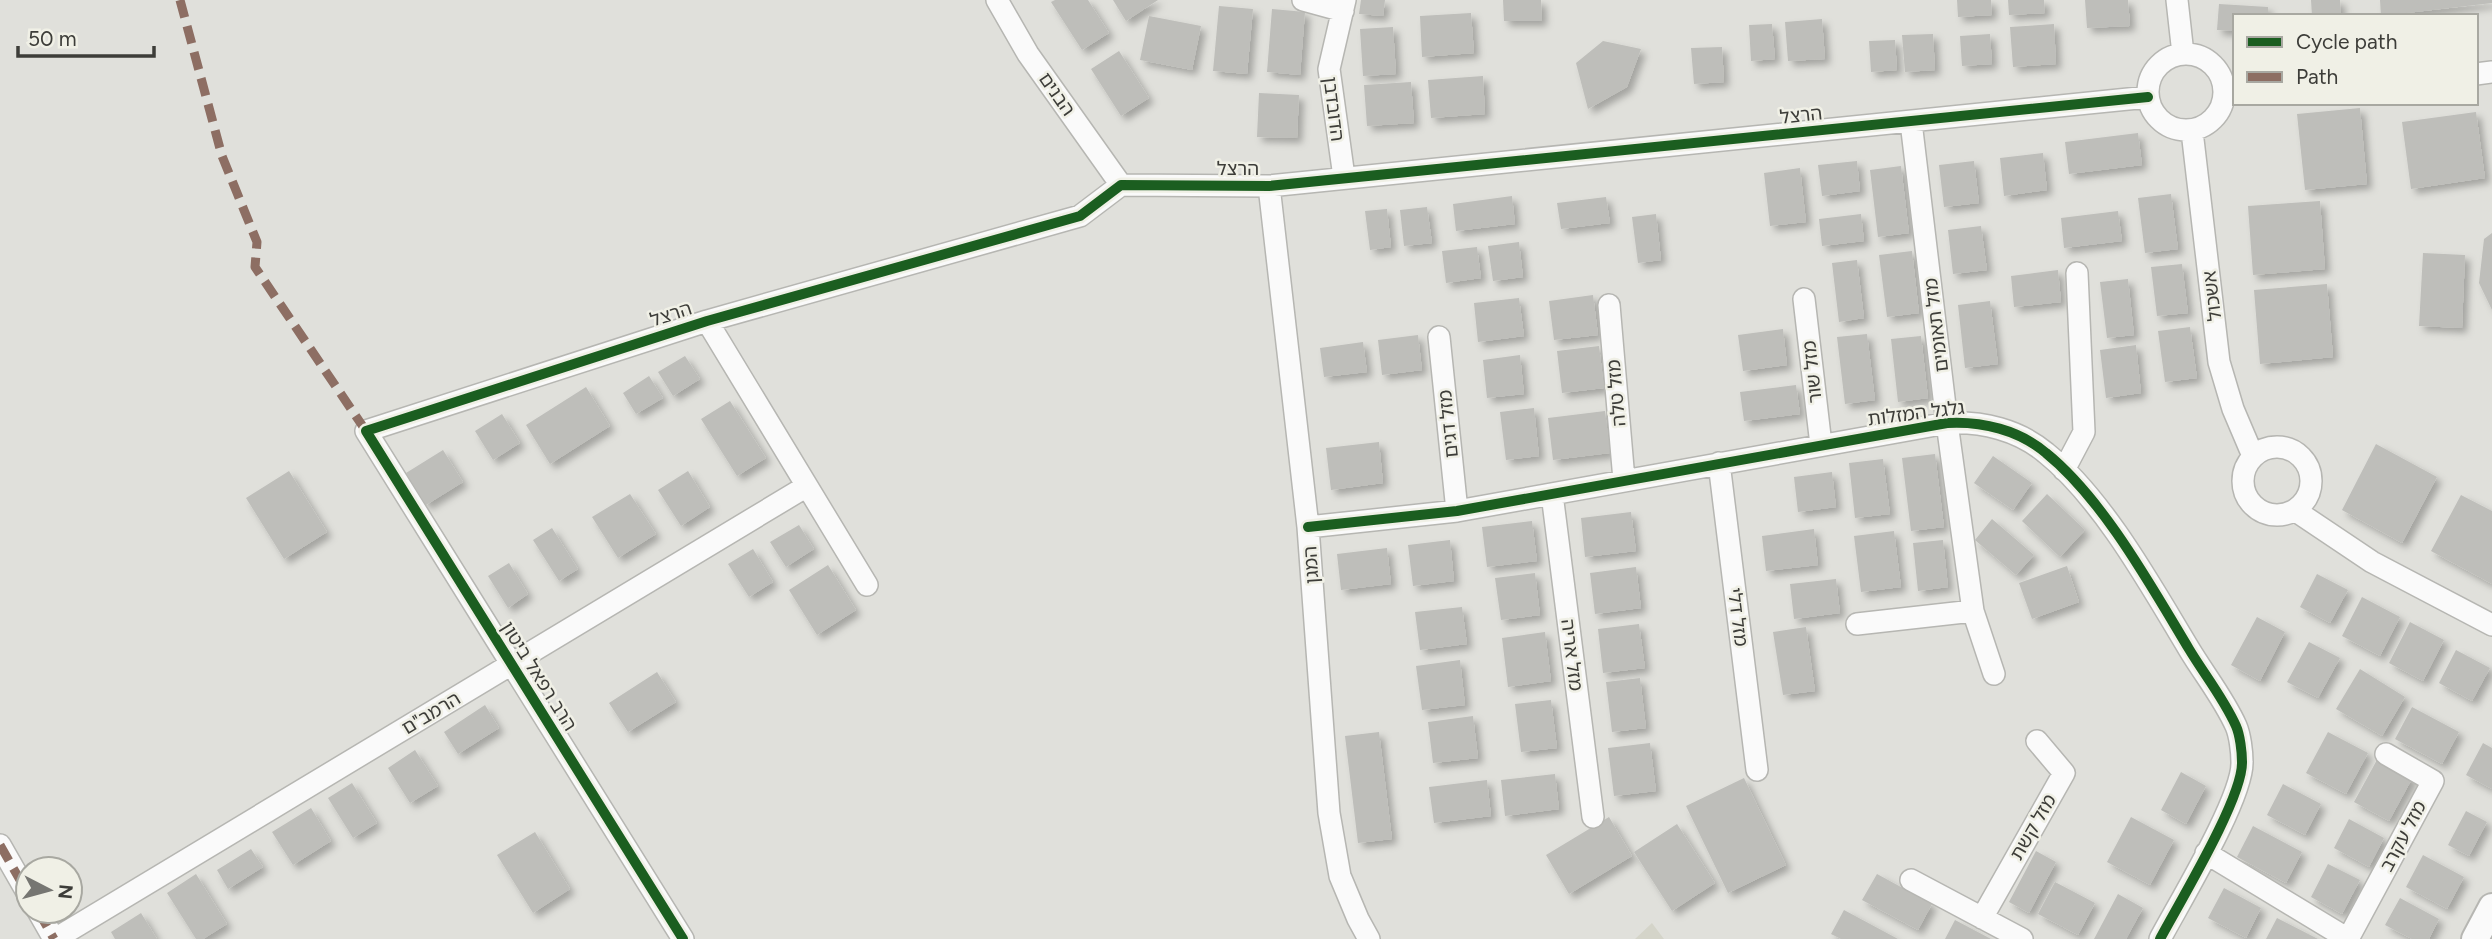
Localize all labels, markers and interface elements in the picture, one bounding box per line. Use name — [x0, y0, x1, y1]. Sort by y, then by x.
scale bar — [18, 14, 154, 58]
legend — [2233, 14, 2478, 105]
text: 50 m — [28, 26, 77, 51]
text: Cycle path — [2296, 29, 2397, 54]
text: Path — [2296, 64, 2338, 89]
street label: הבנים — [1034, 68, 1080, 120]
street label: הדובדבן — [1319, 75, 1349, 143]
street label: הרצל — [1779, 101, 1823, 129]
street label: הרצל — [1217, 157, 1259, 180]
street label: אשכול — [2198, 270, 2226, 322]
street label: מזל תאומים — [1919, 277, 1953, 373]
street label: הרצל — [647, 297, 695, 331]
street label: מזל שור — [1797, 340, 1827, 404]
street label: מזל טלה — [1602, 358, 1630, 428]
street label: מזל דגים — [1433, 389, 1463, 459]
street label: גלגל המזלות — [1866, 396, 1966, 430]
street label: המגן — [1298, 545, 1324, 585]
street label: מזל דלי — [1723, 586, 1753, 648]
street label: הרב רפאל ביטון — [496, 617, 582, 735]
street label: מזל אריה — [1556, 618, 1588, 692]
street label: הרמב"ם — [398, 687, 464, 739]
street label: מזל קשת — [2005, 790, 2061, 864]
street label: מזל עקרב — [2375, 797, 2431, 875]
north arrow — [14, 855, 84, 925]
text: N — [53, 883, 78, 900]

